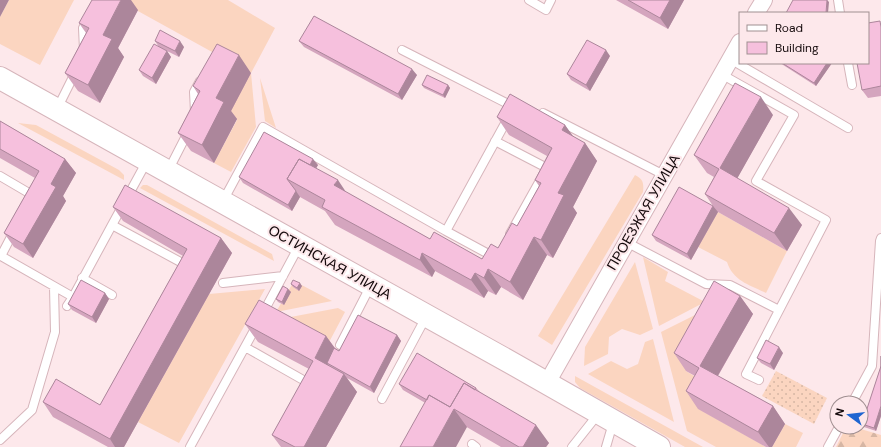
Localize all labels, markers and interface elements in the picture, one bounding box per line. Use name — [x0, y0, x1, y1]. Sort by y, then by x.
legend — [739, 12, 869, 64]
text: Road — [775, 20, 803, 36]
text: Building — [775, 40, 819, 56]
street label: ПРОЕЗЖАЯ УЛИЦА — [602, 150, 684, 273]
street label: ОСТИНСКАЯ УЛИЦА — [265, 221, 395, 304]
north arrow — [829, 395, 869, 435]
text: N — [832, 407, 847, 418]

